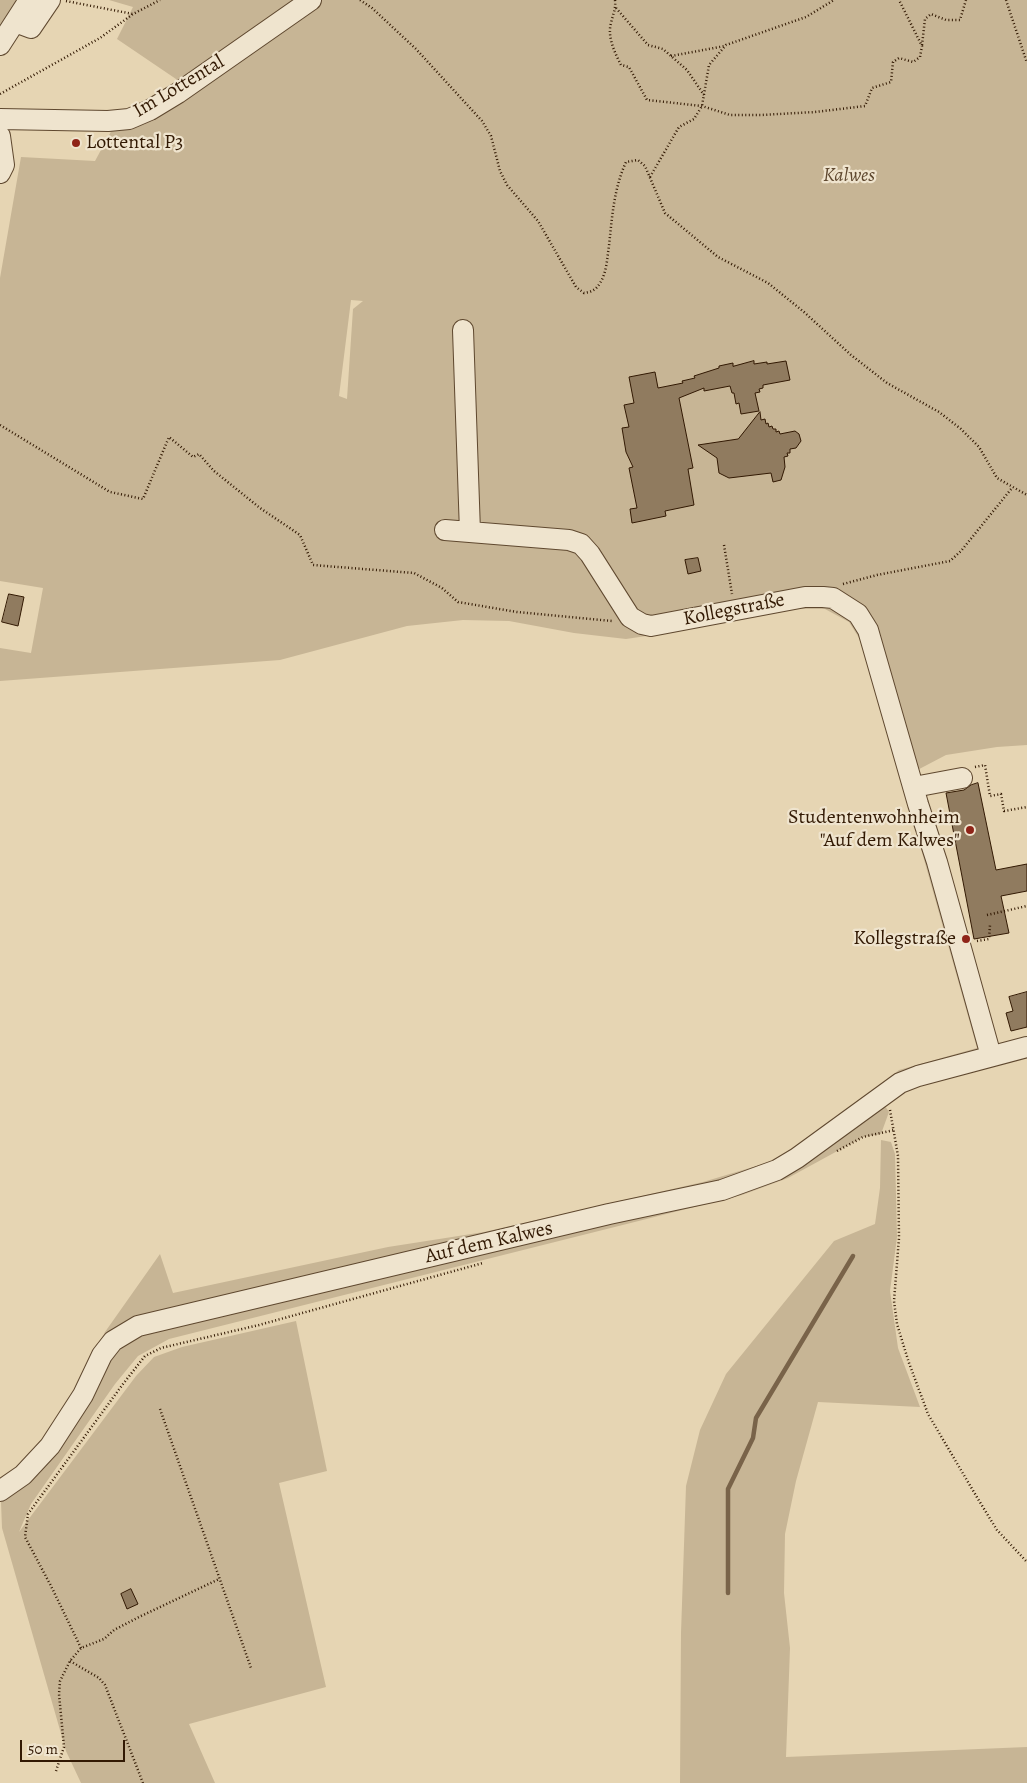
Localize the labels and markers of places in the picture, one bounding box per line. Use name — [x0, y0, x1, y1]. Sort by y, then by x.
place label: Lottental P3 — [86, 131, 183, 155]
marker: Lottental P3 — [70, 137, 82, 149]
place label: Studentenwohnheim "Auf dem Kalwes" — [788, 806, 960, 853]
marker: Studentenwohnheim "Auf dem Kalwes" — [964, 824, 976, 836]
place label: Kollegstraße — [853, 927, 956, 951]
marker: Kollegstraße — [960, 933, 972, 945]

